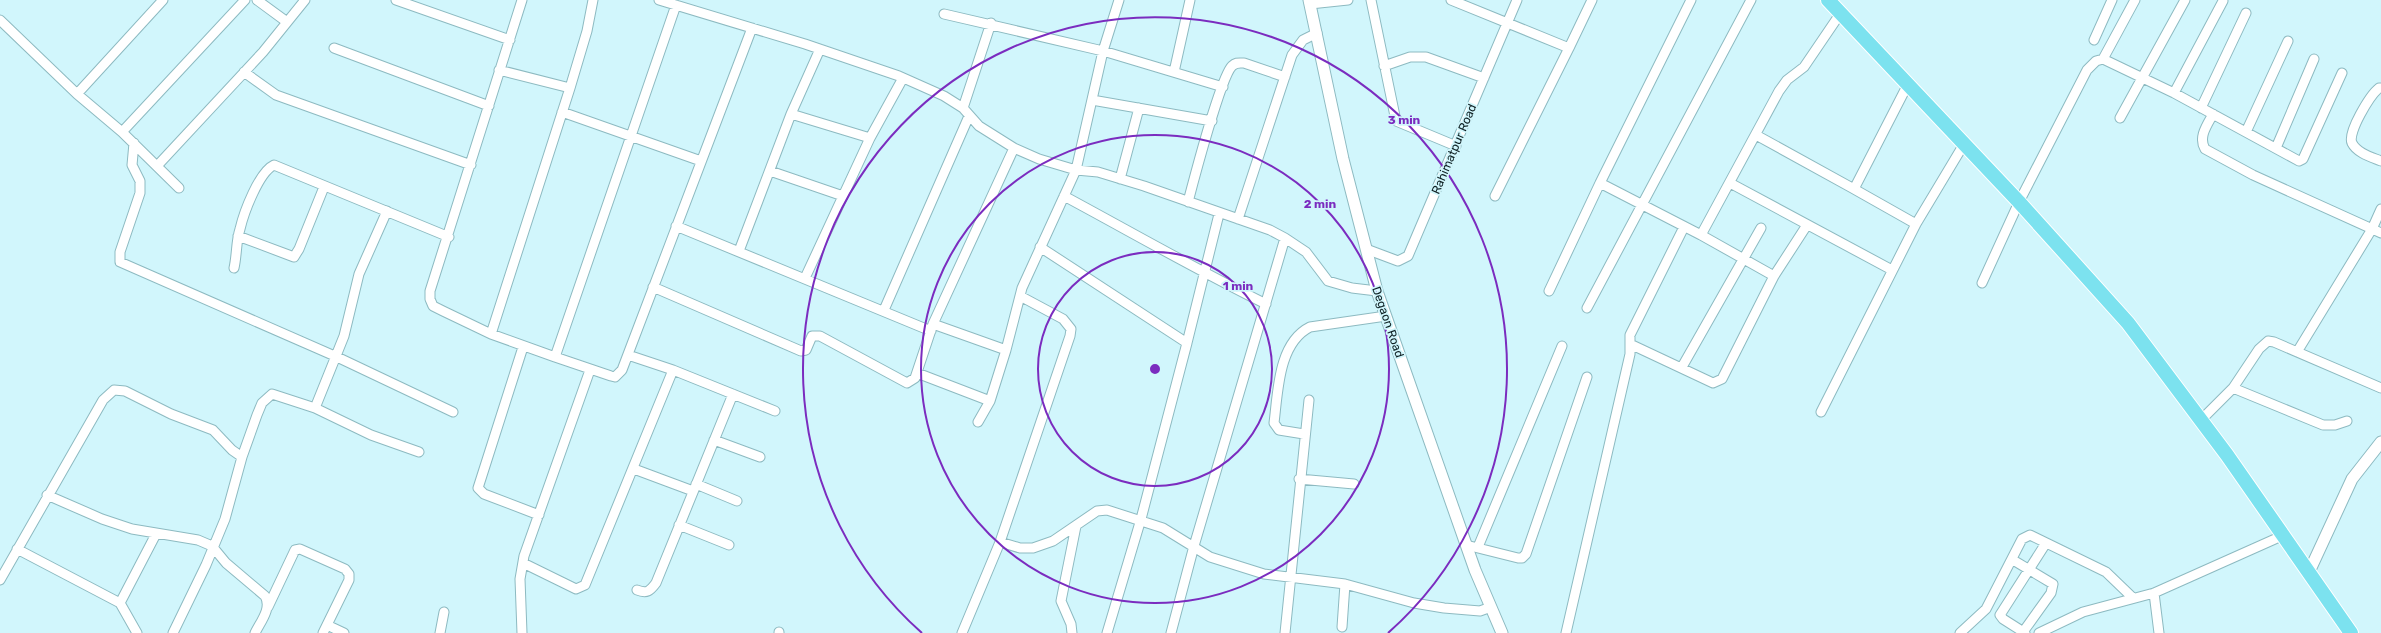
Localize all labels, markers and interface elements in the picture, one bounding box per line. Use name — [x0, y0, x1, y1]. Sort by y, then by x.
street label: Rahimatpur Road — [1429, 102, 1479, 196]
text: 3 min — [1388, 113, 1421, 127]
text: 2 min — [1304, 197, 1337, 211]
text: 1 min — [1223, 279, 1254, 293]
street label: Degaon Road — [1369, 285, 1407, 359]
centre of rings — [1148, 362, 1162, 376]

